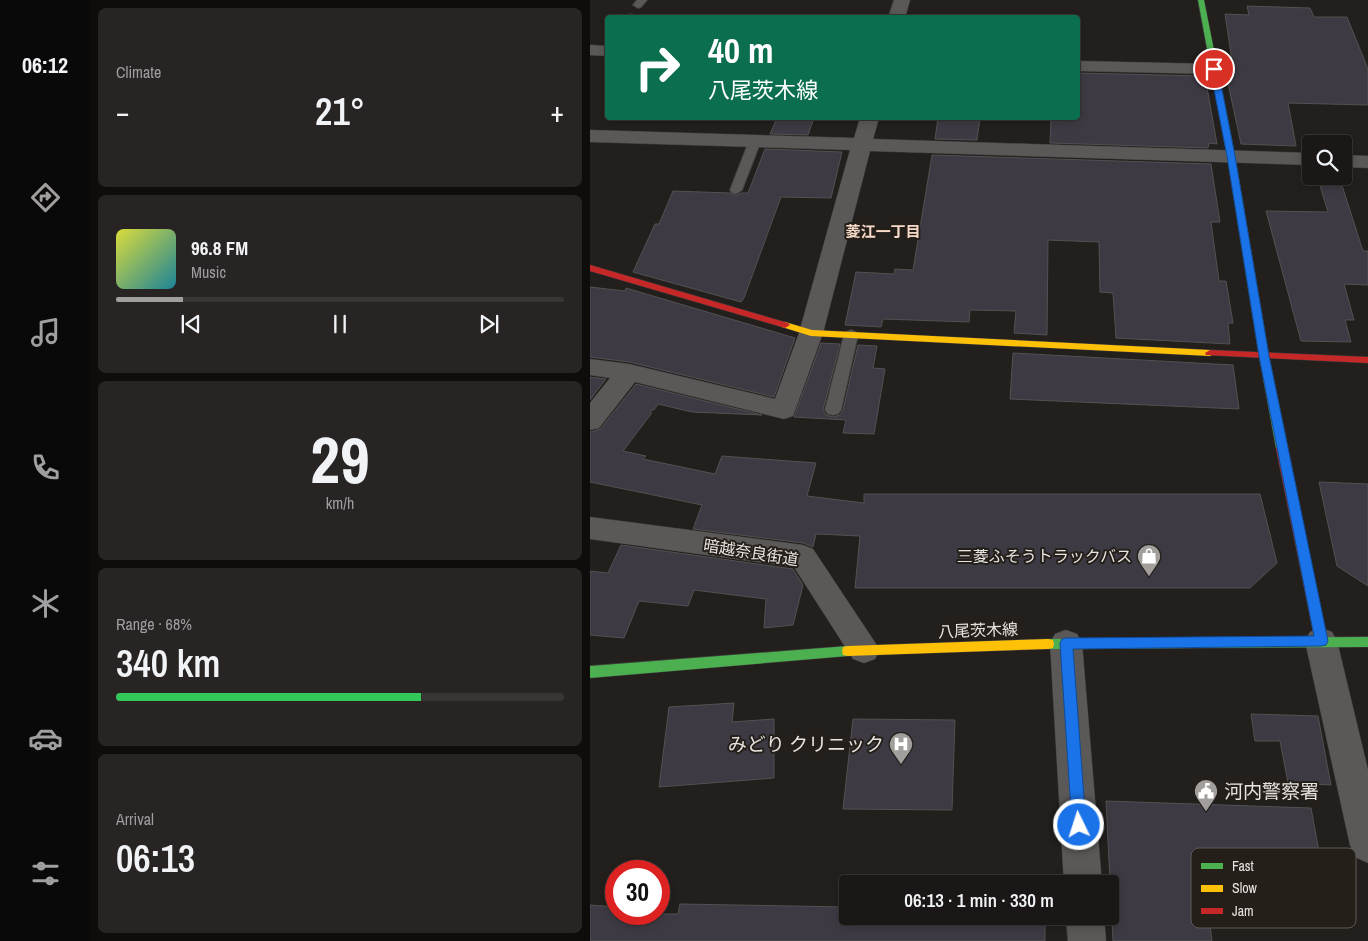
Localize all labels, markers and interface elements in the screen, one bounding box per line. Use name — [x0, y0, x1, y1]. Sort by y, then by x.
text: 40 m — [708, 27, 773, 74]
icon: right — [625, 35, 690, 100]
pin — [1193, 48, 1235, 90]
text: 06:12 — [22, 50, 68, 80]
icon: arrive — [1200, 55, 1228, 83]
text: Climate — [116, 61, 161, 83]
text: 八尾茨木線 — [708, 75, 818, 105]
text: 21° — [315, 86, 365, 137]
text: − — [116, 93, 129, 131]
text: + — [551, 93, 564, 131]
map controls — [1302, 135, 1352, 185]
button: search — [1302, 135, 1352, 185]
icon: directions — [28, 180, 63, 215]
district label: 菱江一丁目 — [845, 221, 921, 242]
text: 96.8 FM — [191, 235, 248, 261]
text: Music — [191, 261, 226, 283]
icon: previous — [177, 310, 205, 338]
icon: pause — [326, 310, 354, 338]
icon: next — [475, 310, 503, 338]
icon: music — [28, 315, 63, 350]
text: 29 — [310, 416, 370, 503]
icon: phone — [28, 450, 63, 485]
text: km/h — [326, 492, 354, 514]
street label: 暗越奈良街道 — [702, 534, 800, 570]
shop icon: 三菱ふそうトラックバス — [1136, 543, 1162, 577]
place label: 三菱ふそうトラックバス — [957, 545, 1132, 567]
icon: climate — [28, 586, 63, 621]
text: Range · 68% — [116, 613, 192, 635]
street label: 八尾茨木線 — [938, 618, 1018, 642]
text: 340 km — [116, 638, 220, 689]
icon: car — [28, 721, 63, 756]
place label: みどり クリニック — [728, 731, 884, 757]
hospital icon: みどり クリニック — [888, 731, 914, 765]
public building icon: 河内警察署 — [1193, 778, 1219, 812]
place label: 河内警察署 — [1224, 778, 1319, 804]
position arrow — [1052, 798, 1104, 850]
text: Arrival — [116, 808, 154, 830]
text: 06:13 — [116, 833, 195, 884]
legend — [1191, 848, 1356, 928]
icon: filters — [28, 856, 63, 891]
text: Fast — [1232, 857, 1254, 875]
speed limit sign: 30 — [605, 860, 670, 925]
text: Slow — [1232, 879, 1258, 897]
text: 06:13 · 1 min · 330 m — [904, 887, 1054, 913]
text: Jam — [1232, 902, 1254, 920]

